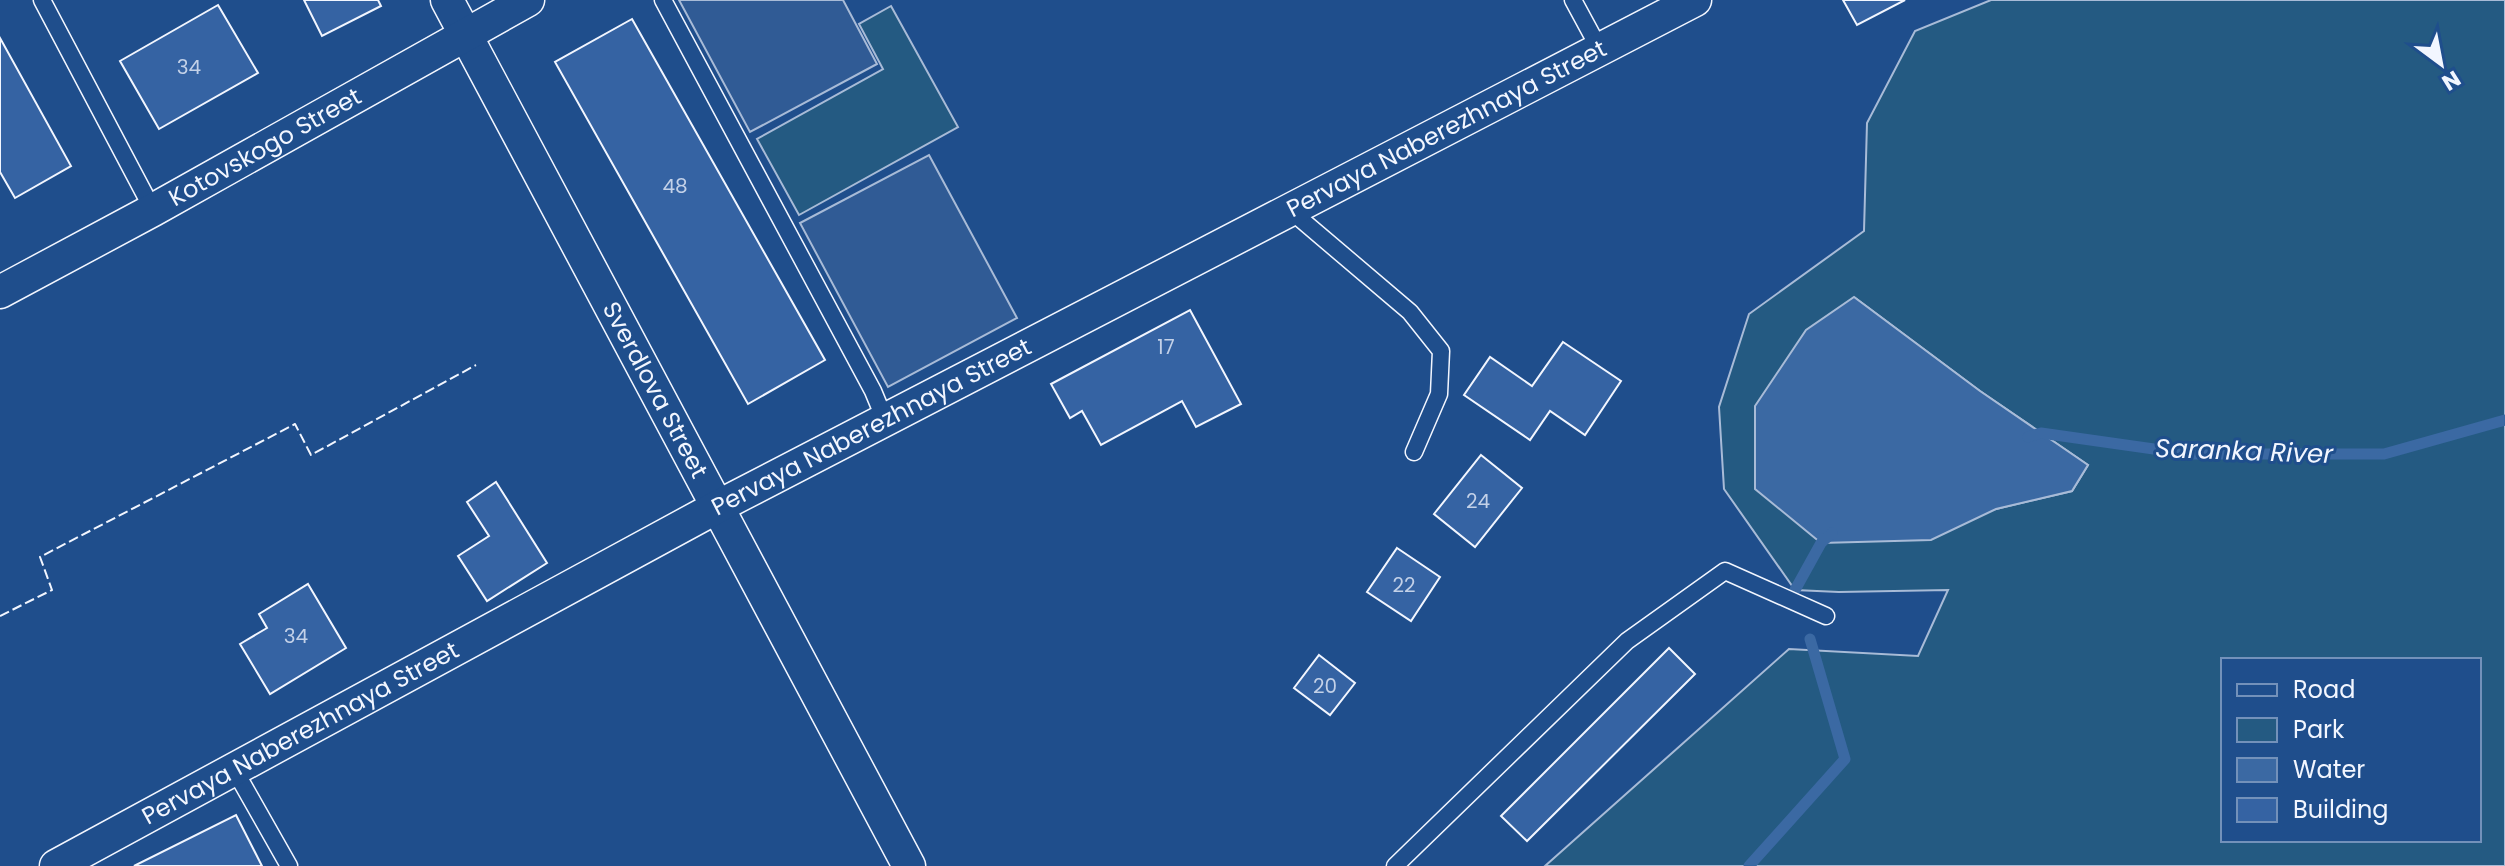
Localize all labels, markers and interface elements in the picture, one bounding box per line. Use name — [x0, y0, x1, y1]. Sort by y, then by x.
north arrow — [2401, 24, 2481, 104]
street label: Pervaya Naberezhnaya Street — [1281, 32, 1612, 225]
house number: 34 — [177, 53, 201, 81]
text: N — [2436, 63, 2467, 98]
street label: Kotovskogo Street — [163, 80, 367, 214]
house number: 48 — [662, 172, 688, 200]
street label: Sverdlova Street — [595, 296, 716, 484]
street label: Pervaya Naberezhnaya Street — [705, 330, 1037, 523]
house number: 17 — [1157, 333, 1175, 361]
water label: Saranka River — [2154, 430, 2335, 472]
house number: 24 — [1466, 487, 1490, 515]
house number: 22 — [1393, 571, 1416, 599]
house number: 34 — [284, 622, 308, 650]
street label: Pervaya Naberezhnaya Street — [136, 633, 464, 832]
legend — [2221, 658, 2481, 842]
house number: 20 — [1313, 672, 1337, 700]
text: Road — [2293, 673, 2355, 706]
text: Park — [2293, 713, 2345, 746]
text: Water — [2293, 753, 2365, 786]
text: Building — [2293, 793, 2389, 826]

